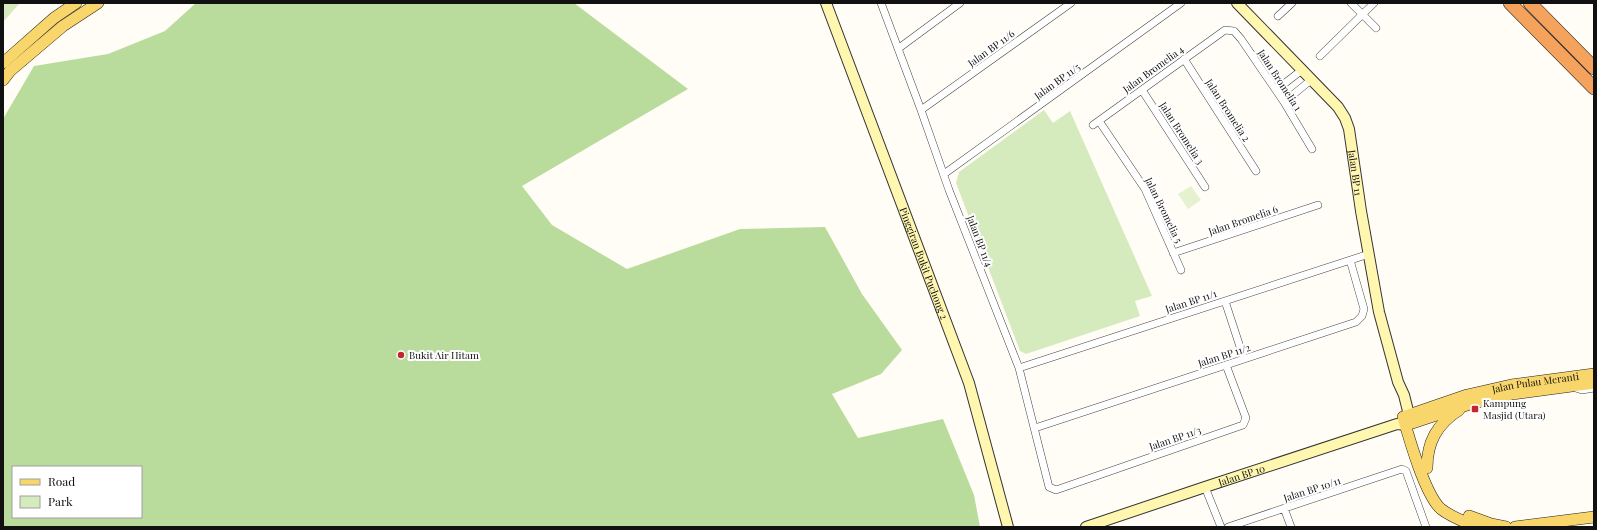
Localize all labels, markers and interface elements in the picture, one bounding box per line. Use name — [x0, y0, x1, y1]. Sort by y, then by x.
street label: Jalan BP 11/6 — [964, 26, 1017, 70]
street label: Jalan Bromelia 4 — [1119, 42, 1186, 96]
street label: Jalan Bromelia 1 — [1254, 46, 1305, 114]
street label: Jalan BP 11/5 — [1030, 60, 1083, 103]
street label: Jalan Bromelia 2 — [1202, 75, 1254, 144]
street label: Jalan Bromelia 3 — [1156, 98, 1208, 167]
street label: Jalan BP 11 — [1345, 148, 1366, 197]
street label: Jalan Bromelia 5 — [1142, 174, 1186, 245]
street label: Jalan Bromelia 6 — [1206, 202, 1280, 239]
street label: Pinggiran Bukit Puchong 2 — [896, 205, 951, 321]
street label: Jalan BP 11/4 — [963, 212, 996, 269]
street label: Jalan BP 11/1 — [1162, 286, 1219, 316]
street label: Jalan BP 11/2 — [1195, 340, 1252, 370]
place label: Bukit Air Hitam — [409, 348, 479, 362]
marker: Bukit Air Hitam — [396, 350, 406, 360]
street label: Jalan Pulau Meranti — [1490, 369, 1580, 396]
place label: Kampung Masjid (Utara) — [1483, 396, 1546, 422]
marker: Kampung Masjid (Utara) — [1470, 404, 1480, 414]
street label: Jalan BP 11/3 — [1146, 422, 1203, 454]
street label: Jalan BP 10 — [1215, 461, 1267, 490]
legend — [12, 466, 142, 518]
text: Road — [48, 473, 75, 489]
street label: Jalan BP 10/11 — [1281, 473, 1343, 505]
text: Park — [48, 493, 73, 509]

